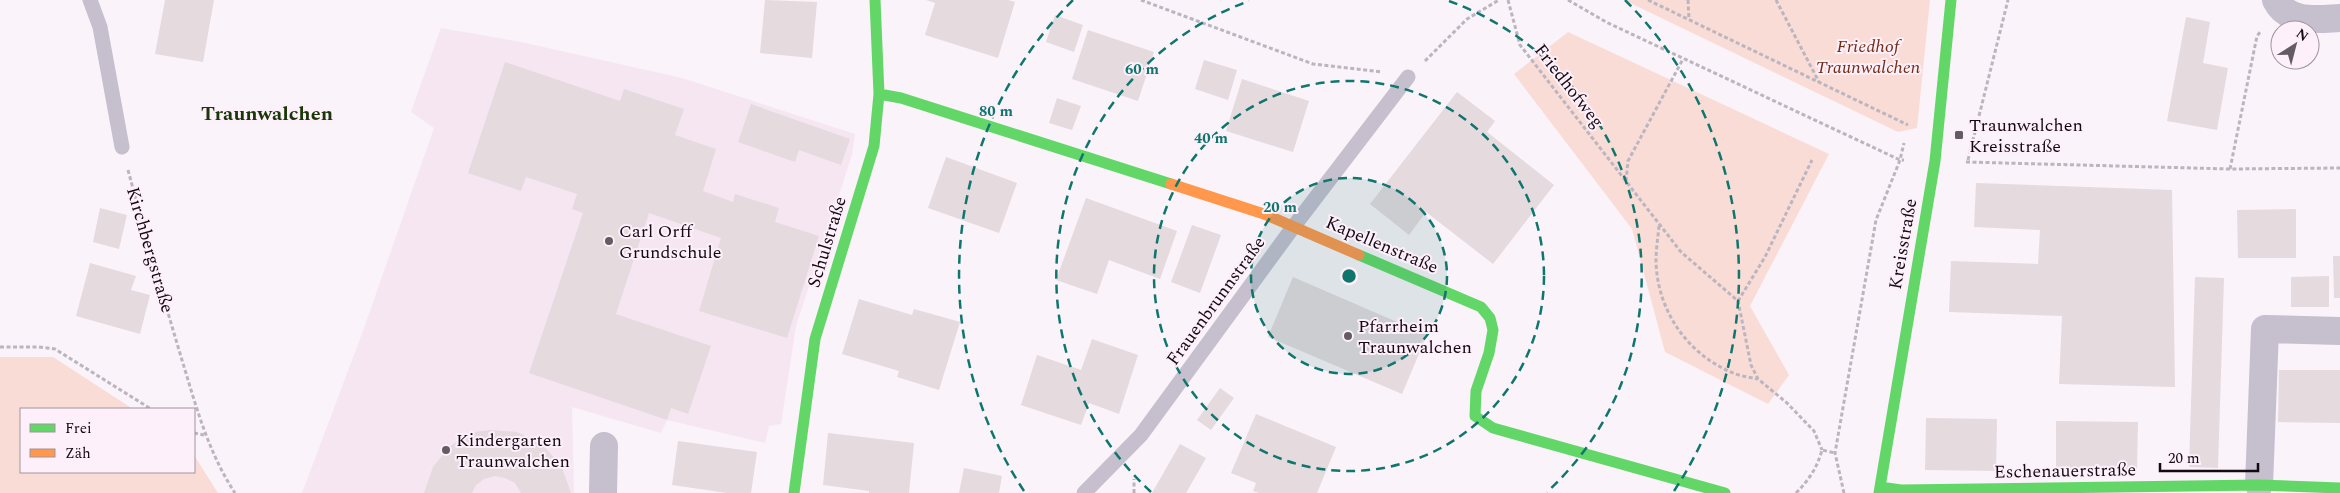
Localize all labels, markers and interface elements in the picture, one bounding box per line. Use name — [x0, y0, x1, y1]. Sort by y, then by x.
north arrow — [2270, 20, 2320, 70]
text: N — [2292, 23, 2313, 47]
park label: Friedhof Traunwalchen — [1816, 33, 1921, 81]
street label: Friedhofweg — [1527, 38, 1611, 134]
text: 60 m — [1125, 58, 1160, 81]
district label: Traunwalchen — [201, 99, 333, 129]
text: 80 m — [979, 100, 1014, 123]
place label: Traunwalchen Kreisstraße — [1969, 112, 2083, 160]
text: 40 m — [1194, 127, 1229, 150]
marker: Traunwalchen Kreisstraße — [1953, 129, 1965, 141]
street label: Kirchbergstraße — [119, 184, 181, 316]
street label: Schulstraße — [800, 193, 854, 291]
text: 20 m — [1263, 196, 1298, 219]
street label: Kreisstraße — [1882, 196, 1924, 292]
street label: Kapellenstraße — [1321, 209, 1443, 281]
place label: Carl Orff Grundschule — [619, 218, 722, 266]
street label: Frauenbrunnstraße — [1160, 231, 1272, 371]
marker: Carl Orff Grundschule — [603, 235, 615, 247]
centre of rings — [1340, 267, 1358, 285]
place label: Pfarrheim Traunwalchen — [1358, 313, 1472, 361]
marker: Pfarrheim Traunwalchen — [1342, 330, 1354, 342]
legend — [20, 408, 195, 473]
text: Frei — [65, 417, 92, 440]
place label: Kindergarten Traunwalchen — [456, 427, 570, 475]
scale bar — [2160, 440, 2258, 472]
text: Zäh — [65, 442, 91, 465]
marker: Kindergarten Traunwalchen — [440, 444, 452, 456]
text: 20 m — [2168, 447, 2200, 470]
street label: Eschenauerstraße — [1994, 456, 2136, 486]

